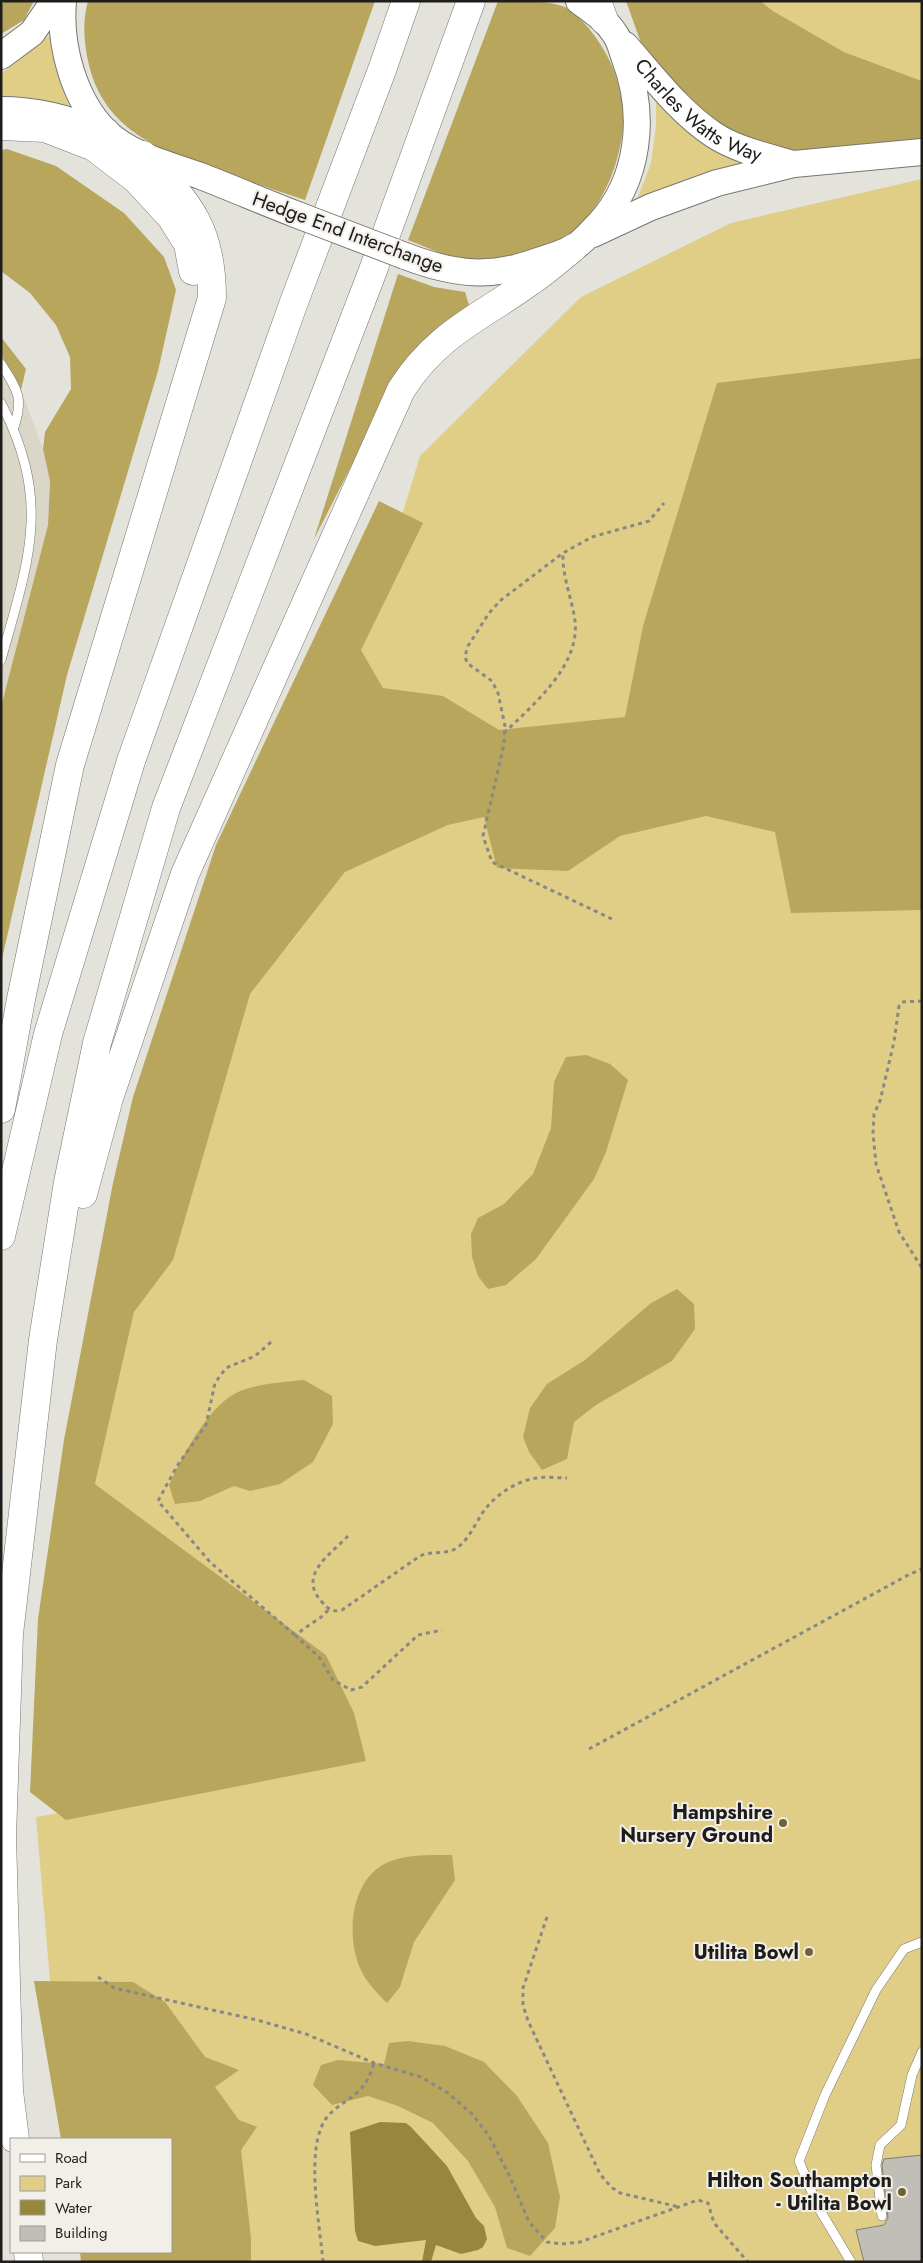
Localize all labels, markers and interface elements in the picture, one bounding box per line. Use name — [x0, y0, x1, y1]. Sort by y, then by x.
street label: Charles Watts Way — [628, 52, 766, 169]
street label: Hedge End Interchange — [248, 184, 447, 281]
place label: Hampshire Nursery Ground — [620, 1798, 773, 1850]
marker: Hampshire Nursery Ground — [777, 1817, 789, 1829]
place label: Utilita Bowl — [694, 1938, 799, 1967]
marker: Utilita Bowl — [803, 1946, 815, 1958]
legend — [10, 2138, 172, 2253]
text: Road — [55, 2147, 87, 2169]
place label: Hilton Southampton - Utilita Bowl — [707, 2166, 892, 2218]
text: Park — [55, 2172, 82, 2194]
marker: Hilton Southampton - Utilita Bowl — [896, 2186, 908, 2198]
text: Water — [55, 2197, 93, 2219]
text: Building — [55, 2222, 107, 2244]

